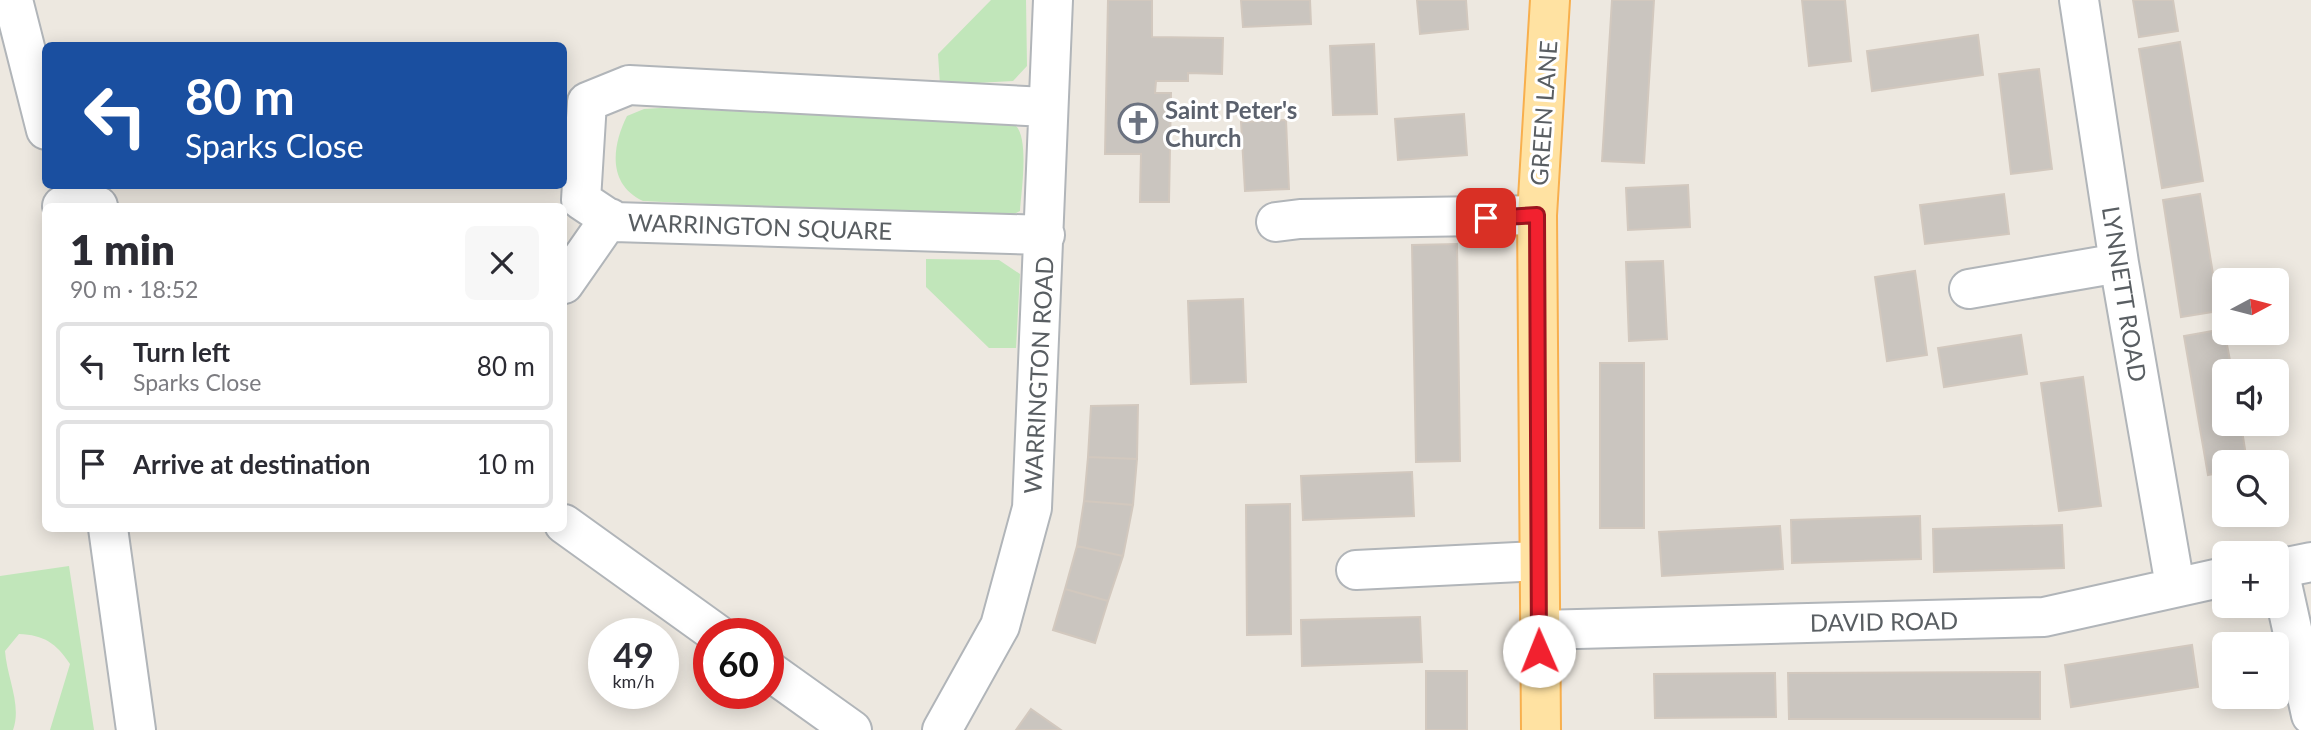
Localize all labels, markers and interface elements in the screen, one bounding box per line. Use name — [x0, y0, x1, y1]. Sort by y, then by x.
street label: GREEN LANE — [1523, 39, 1563, 187]
text: 80 m — [185, 67, 295, 125]
icon: left — [70, 70, 161, 161]
place label: Saint Peter's Church — [1165, 95, 1297, 152]
church icon: Saint Peter's Church — [1117, 102, 1159, 144]
text: Sparks Close — [185, 126, 364, 165]
pin — [1456, 188, 1516, 248]
icon: arrive — [1467, 199, 1505, 237]
street label: LYNNETT ROAD — [2097, 204, 2153, 384]
street label: WARRINGTON SQUARE — [627, 207, 893, 245]
text: 1 min — [70, 224, 175, 274]
button: close — [465, 226, 539, 300]
street label: WARRINGTON ROAD — [1017, 255, 1059, 495]
north arrow — [2212, 268, 2289, 345]
map controls — [2212, 268, 2289, 709]
text: 90 m · 18:52 — [70, 275, 198, 303]
text: Turn left — [133, 336, 230, 368]
icon: left — [74, 347, 112, 385]
text: 80 m — [477, 350, 535, 382]
button: sound — [2212, 359, 2289, 436]
text: Sparks Close — [133, 368, 261, 396]
icon: arrive — [74, 445, 112, 483]
text: Arrive at destination — [133, 448, 370, 480]
text: 10 m — [477, 448, 535, 480]
button: search — [2212, 450, 2289, 527]
button: + — [2212, 541, 2289, 618]
street label: DAVID ROAD — [1810, 605, 1958, 637]
position arrow — [1502, 614, 1576, 688]
speed limit sign: 60 — [693, 618, 784, 709]
button: − — [2212, 632, 2289, 709]
text: 49 — [613, 633, 654, 675]
text: km/h — [612, 670, 655, 692]

